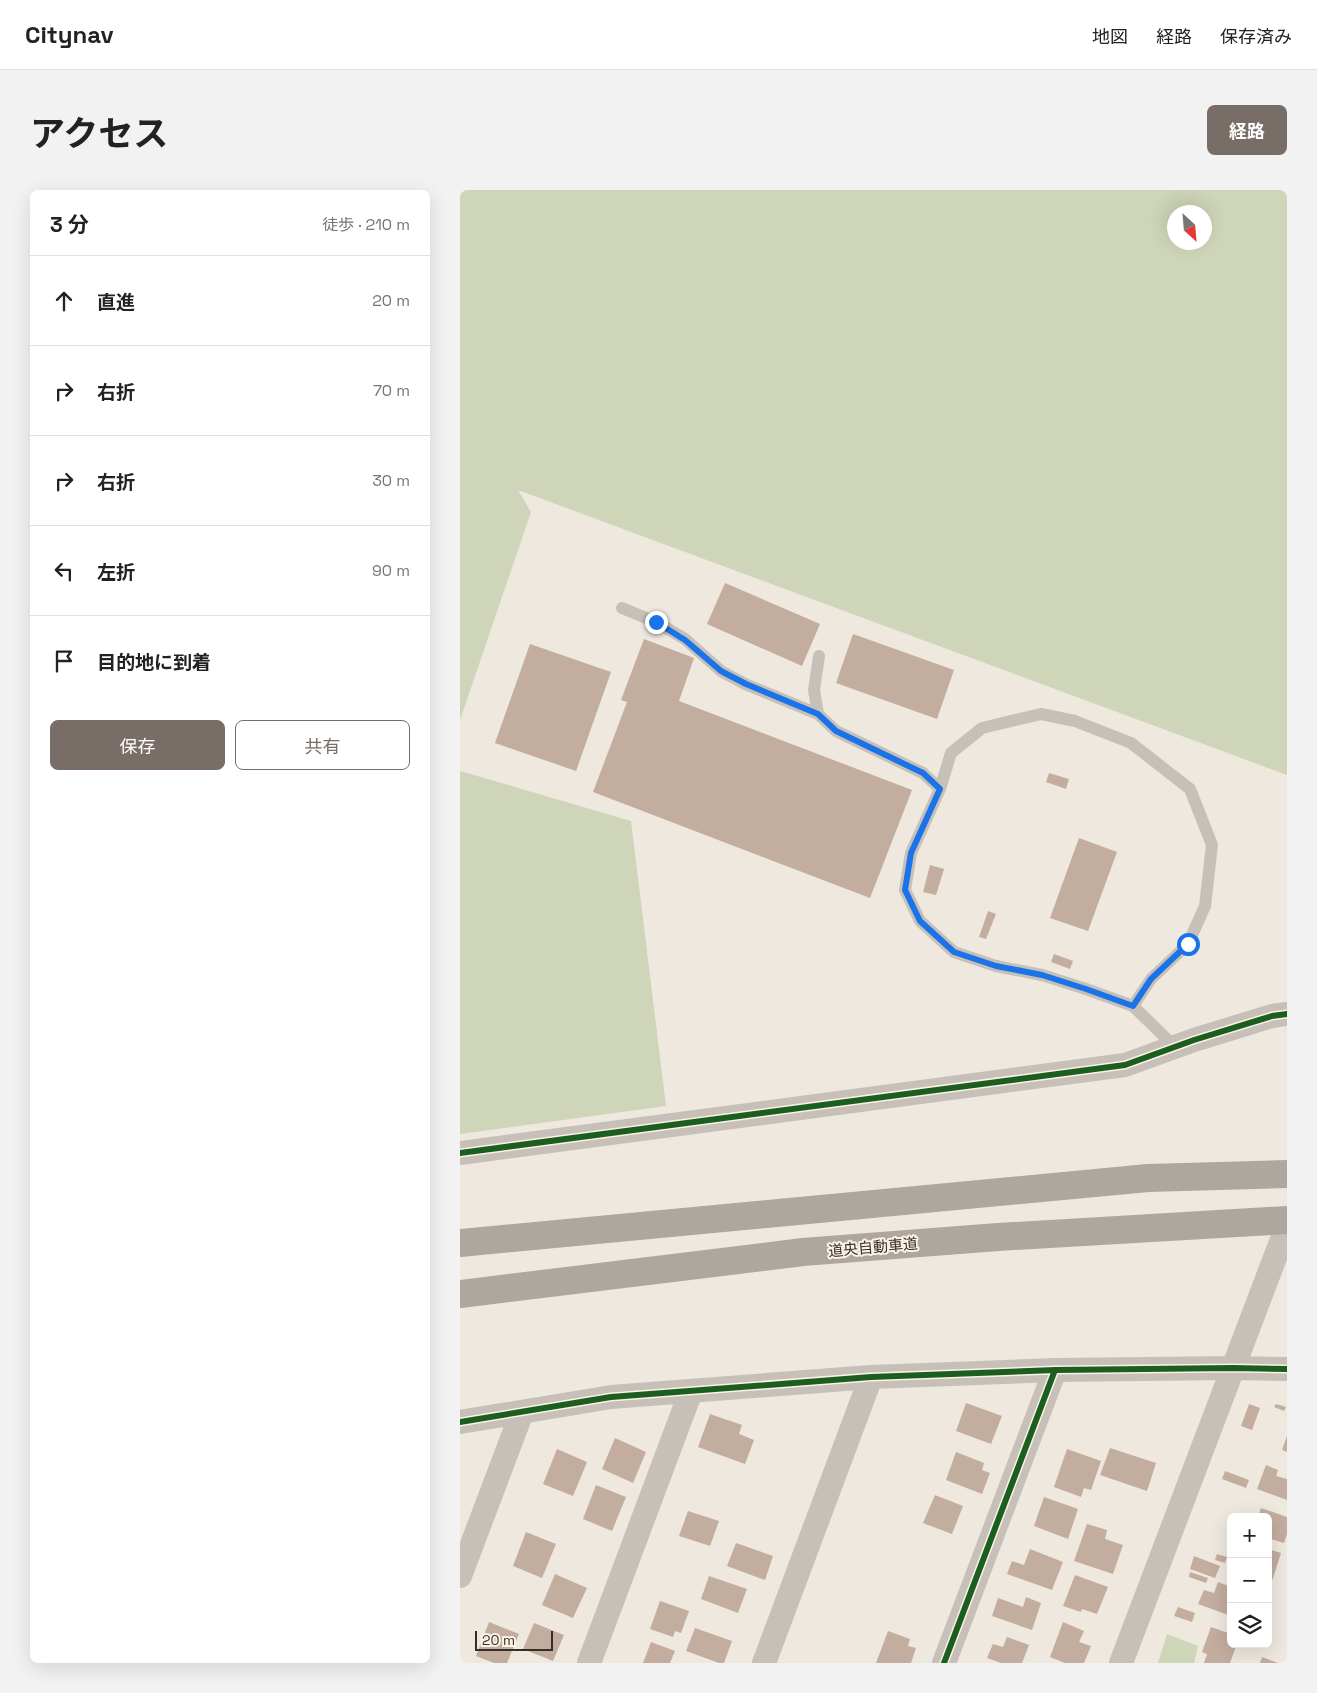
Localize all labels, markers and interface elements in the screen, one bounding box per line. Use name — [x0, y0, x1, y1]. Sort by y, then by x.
text: Citynav — [25, 19, 114, 50]
text: 地図 — [1092, 25, 1128, 48]
text: 経路 — [1156, 25, 1192, 48]
text: 保存済み — [1220, 25, 1292, 48]
button: 経路 — [1207, 105, 1287, 155]
text: アクセス — [30, 112, 168, 156]
north arrow — [1167, 205, 1212, 250]
text: 3 分 — [50, 211, 89, 238]
text: 徒歩 · 210 m — [322, 214, 410, 235]
icon: ahead — [50, 287, 78, 315]
text: 直進 — [97, 290, 135, 315]
text: 20 m — [372, 290, 410, 311]
icon: right — [50, 377, 78, 405]
text: 右折 — [97, 380, 135, 405]
text: 70 m — [373, 380, 410, 401]
icon: right — [50, 467, 78, 495]
text: 右折 — [97, 470, 135, 495]
text: 30 m — [372, 470, 410, 491]
icon: left — [50, 557, 78, 585]
text: 左折 — [97, 560, 135, 585]
text: 90 m — [372, 560, 410, 581]
route end — [645, 611, 668, 634]
icon: arrive — [50, 647, 78, 675]
text: 目的地に到着 — [97, 650, 211, 675]
button: 保存 — [50, 720, 225, 770]
button: 共有 — [235, 720, 410, 770]
route start — [1177, 933, 1200, 956]
street label: 道央自動車道 — [827, 1234, 919, 1260]
map controls — [1227, 1513, 1272, 1648]
button: + — [1227, 1513, 1272, 1558]
button: − — [1227, 1558, 1272, 1603]
button: layers — [1227, 1603, 1272, 1648]
scale bar — [475, 1628, 552, 1651]
text: 20 m — [482, 1631, 515, 1649]

